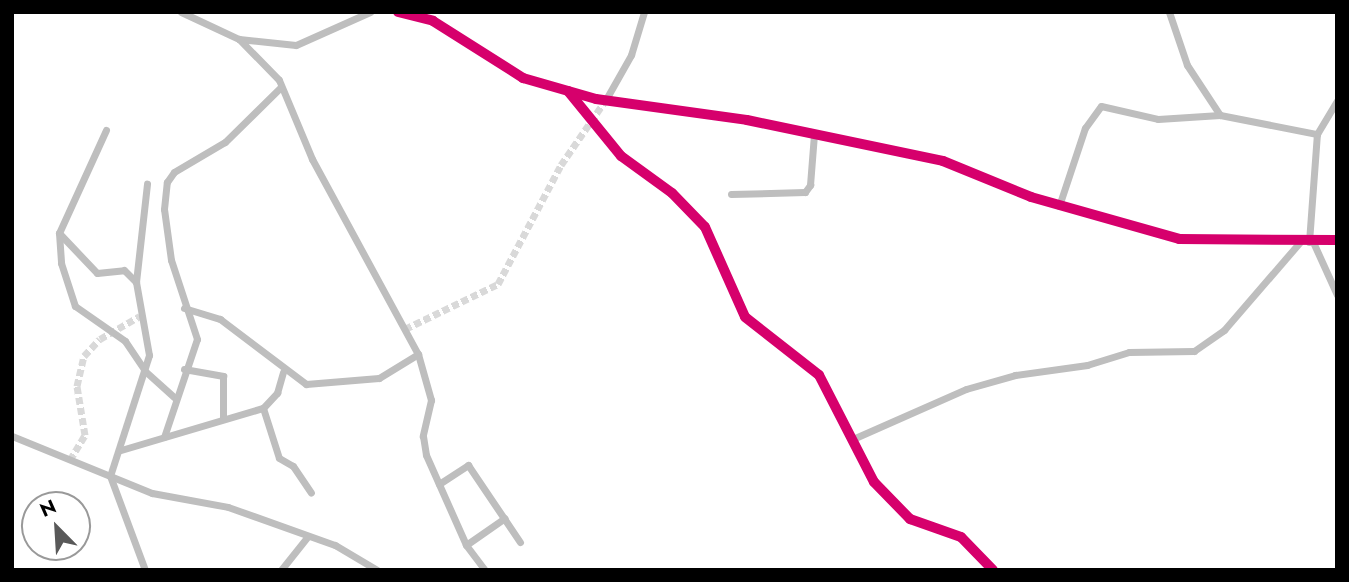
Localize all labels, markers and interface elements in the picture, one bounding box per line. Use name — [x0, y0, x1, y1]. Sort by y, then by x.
north arrow — [21, 491, 91, 561]
text: N — [36, 493, 60, 524]

